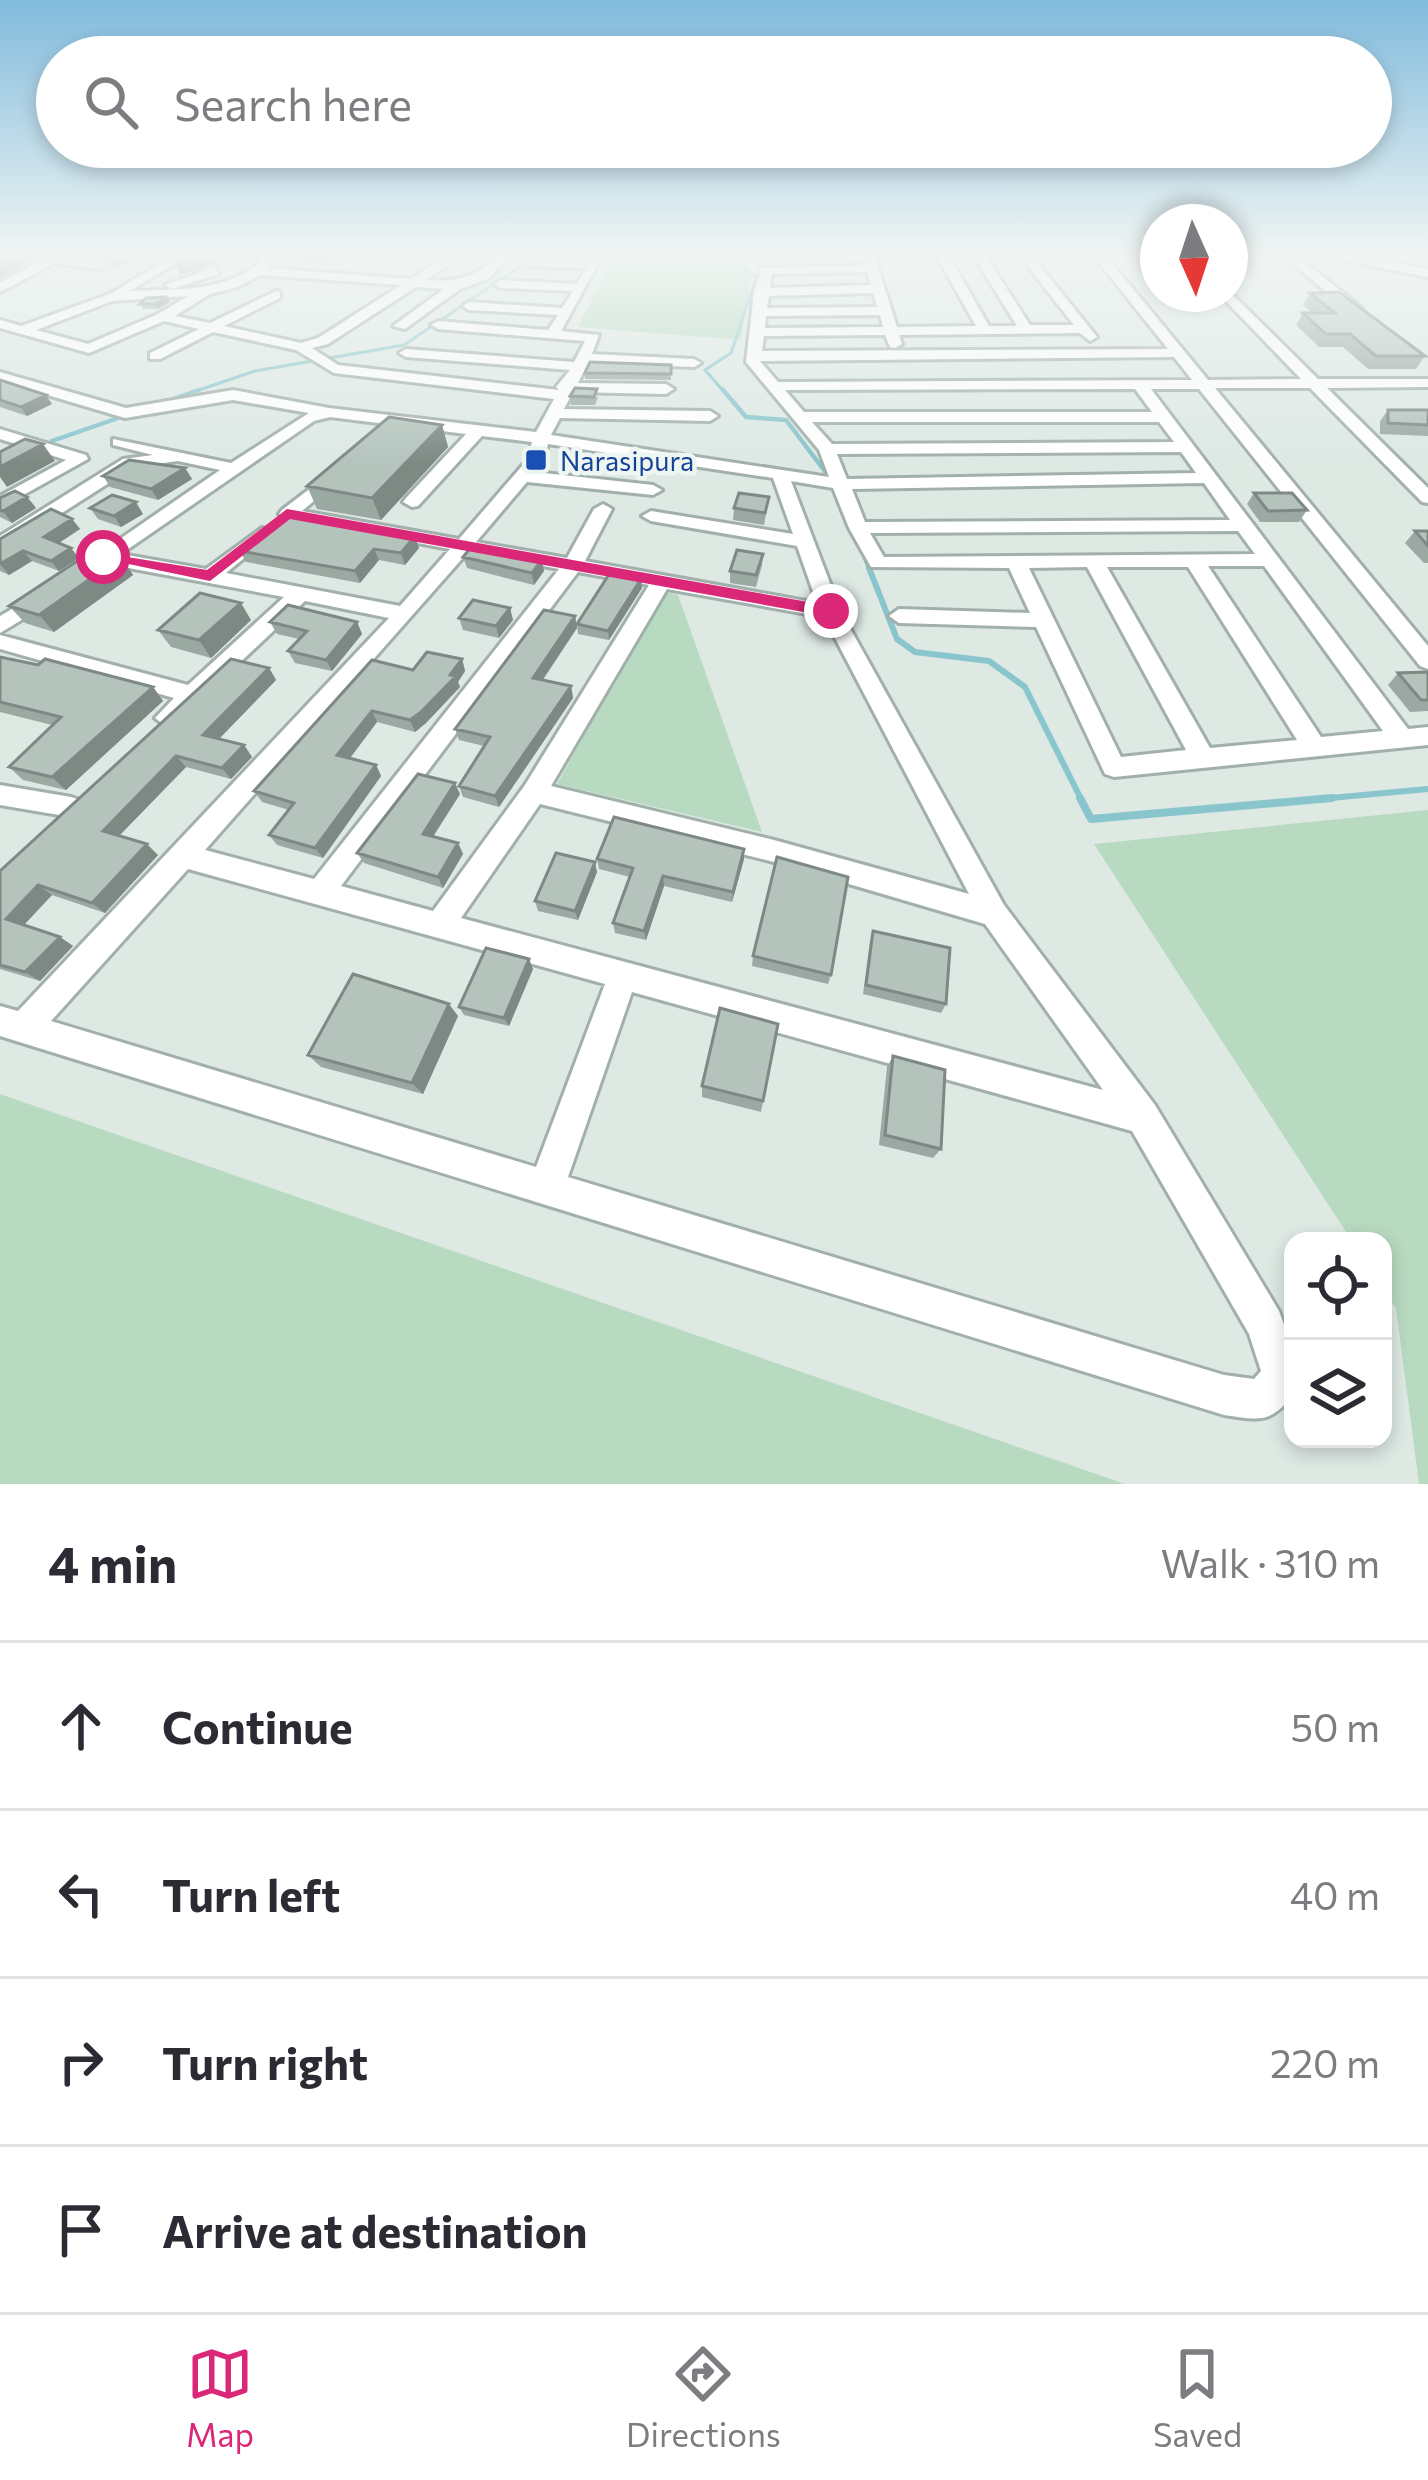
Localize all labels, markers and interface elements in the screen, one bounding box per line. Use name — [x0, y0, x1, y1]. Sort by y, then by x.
search box — [36, 36, 1392, 168]
icon: search — [78, 69, 144, 135]
text: Search here — [174, 75, 412, 130]
north arrow — [1140, 204, 1248, 312]
place label: Narasipura — [560, 444, 694, 477]
marker: Narasipura — [523, 447, 549, 473]
route start — [76, 530, 130, 584]
route end — [804, 584, 858, 638]
map controls — [1284, 1232, 1392, 1448]
button: locate — [1284, 1232, 1392, 1340]
button: layers — [1284, 1340, 1392, 1448]
text: 4 min — [48, 1531, 177, 1594]
text: Walk · 310 m — [1161, 1538, 1380, 1586]
icon: ahead — [48, 1693, 114, 1759]
text: Continue — [162, 1698, 353, 1753]
text: 50 m — [1291, 1702, 1380, 1750]
icon: left — [48, 1861, 114, 1927]
text: Turn left — [162, 1866, 340, 1921]
text: 40 m — [1290, 1870, 1380, 1918]
icon: right — [48, 2029, 114, 2095]
text: Turn right — [162, 2034, 368, 2089]
text: 220 m — [1270, 2038, 1380, 2086]
icon: arrive — [48, 2197, 114, 2263]
text: Arrive at destination — [162, 2202, 588, 2257]
tab: Map — [186, 2341, 254, 2454]
tab: Directions — [626, 2341, 781, 2454]
tab: Saved — [1153, 2341, 1242, 2454]

